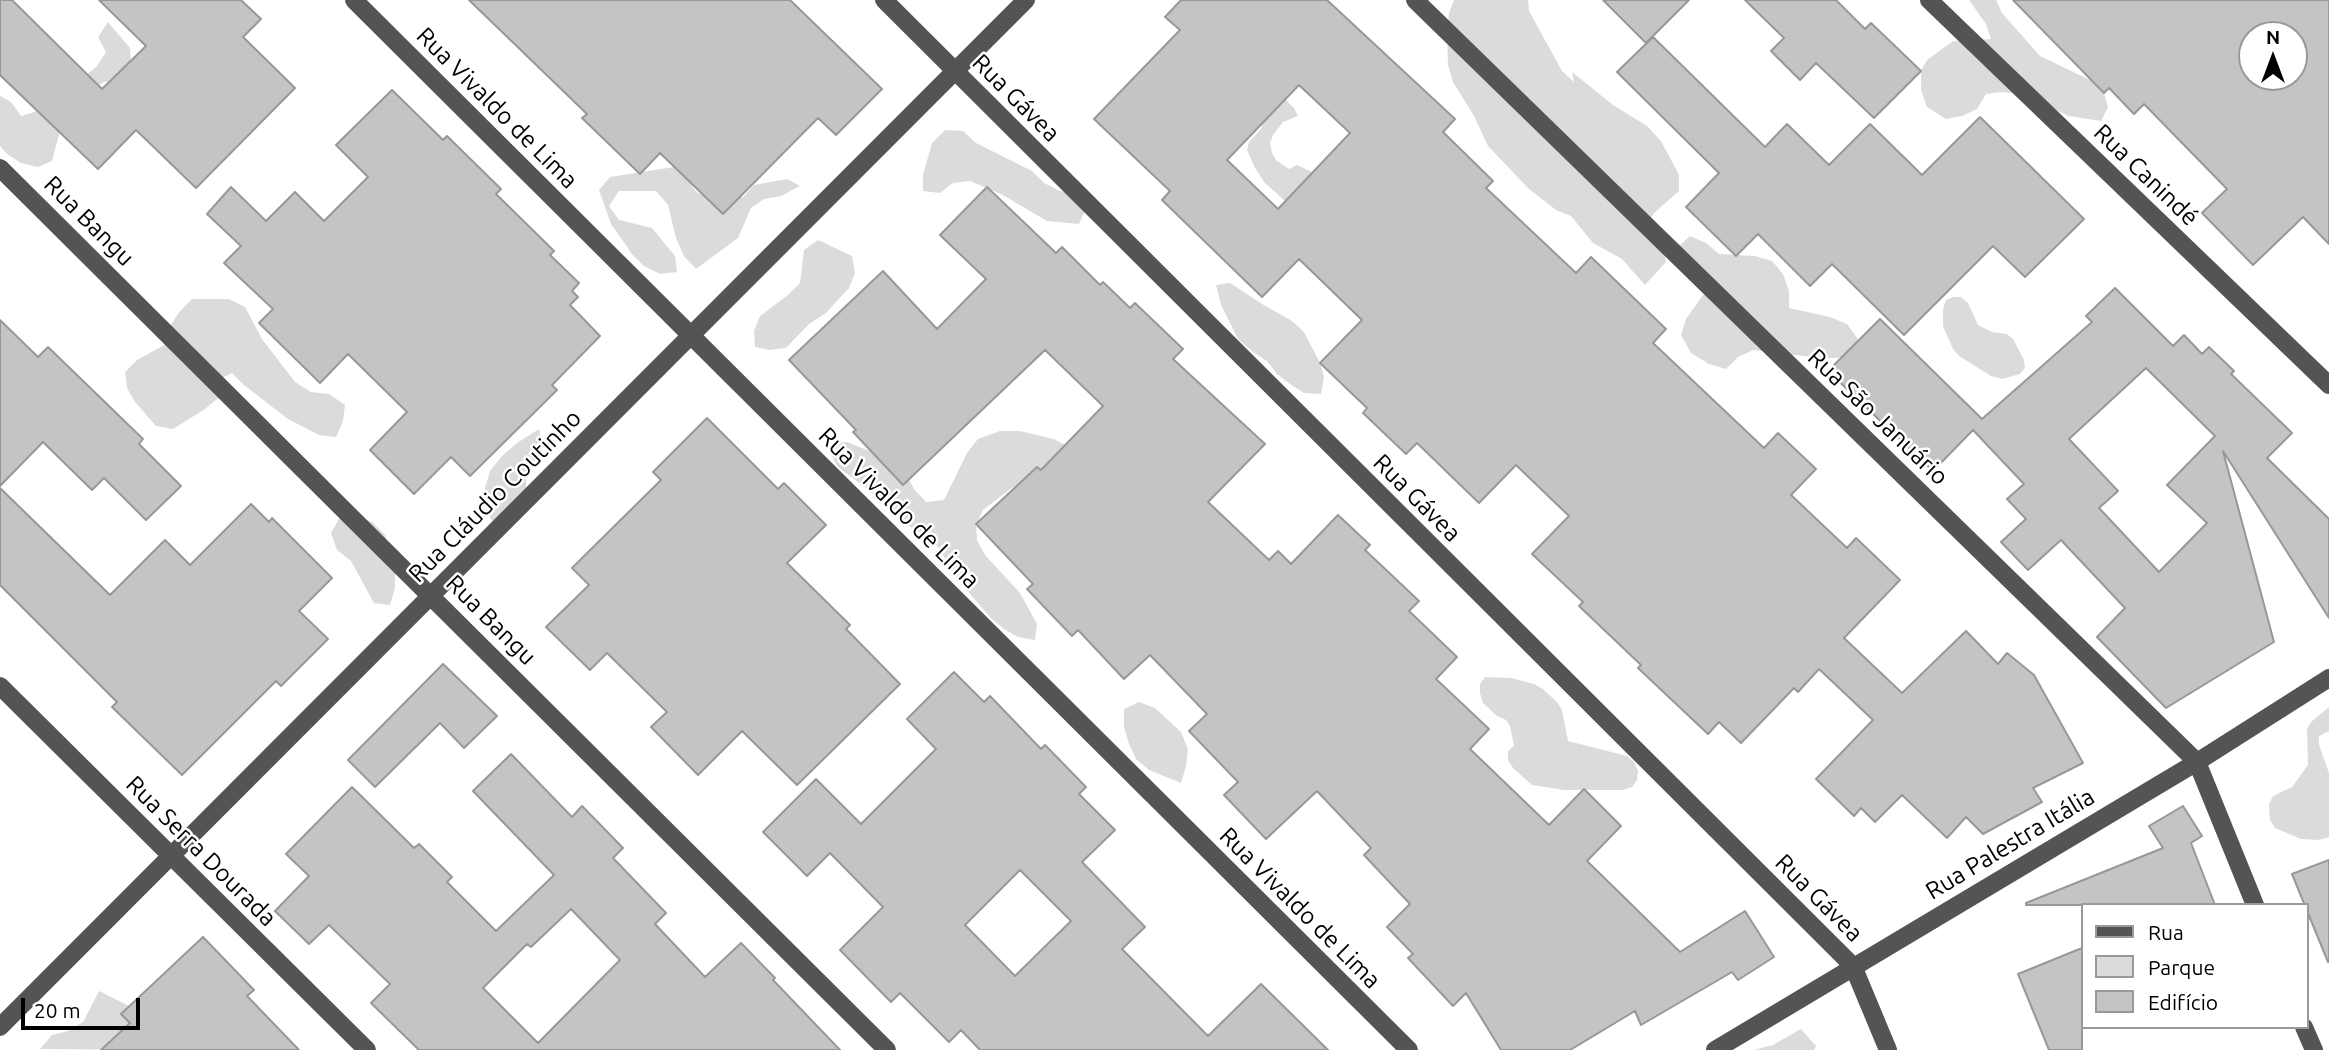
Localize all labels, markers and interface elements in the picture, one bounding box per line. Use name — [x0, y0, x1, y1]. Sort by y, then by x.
street label: Rua Vivaldo de Lima — [410, 21, 584, 195]
north arrow — [2238, 21, 2308, 91]
text: N — [2266, 26, 2280, 48]
street label: Rua Gávea — [966, 48, 1066, 148]
street label: Rua Canindé — [2088, 118, 2204, 232]
street label: Rua Bangu — [38, 170, 140, 272]
street label: Rua São Januário — [1802, 343, 1954, 491]
street label: Rua Cláudio Coutinho — [403, 404, 587, 588]
street label: Rua Vivaldo de Lima — [812, 421, 986, 595]
street label: Rua Gávea — [1367, 448, 1467, 548]
street label: Rua Bangu — [440, 569, 542, 671]
street label: Rua Serra Dourada — [120, 770, 282, 932]
street label: Rua Palestra Itália — [1920, 782, 2100, 906]
street label: Rua Vivaldo de Lima — [1213, 821, 1387, 995]
street label: Rua Gávea — [1769, 848, 1869, 948]
legend — [2080, 903, 2308, 1029]
text: Rua — [2148, 920, 2184, 944]
text: Parque — [2148, 955, 2215, 979]
scale bar — [24, 984, 144, 1028]
text: Edifício — [2148, 990, 2218, 1014]
text: 20 m — [34, 998, 81, 1022]

